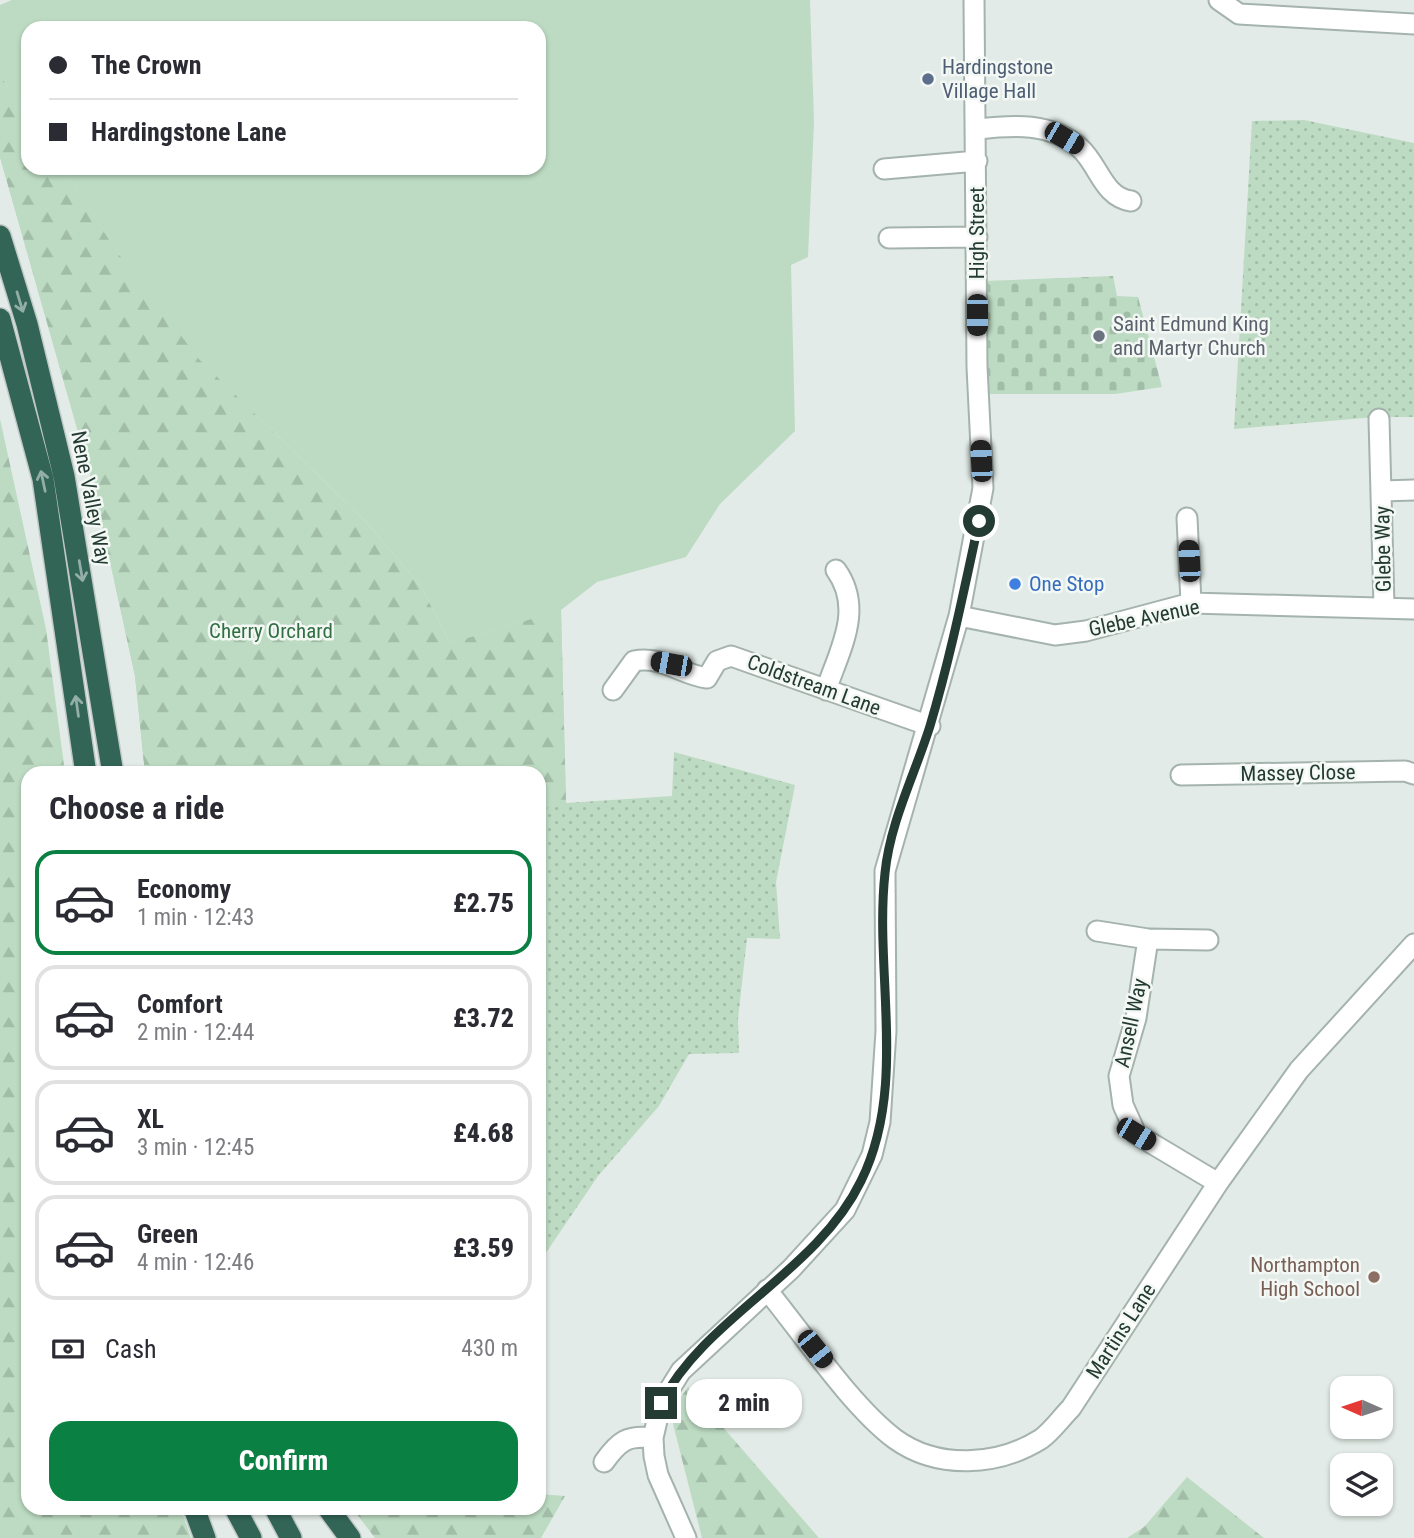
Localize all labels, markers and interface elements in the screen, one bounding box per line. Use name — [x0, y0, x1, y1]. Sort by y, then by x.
text: The Crown — [91, 50, 202, 80]
place label: Hardingstone Village Hall — [942, 55, 1053, 103]
marker: Hardingstone Village Hall — [920, 71, 936, 87]
text: Hardingstone Lane — [91, 117, 286, 147]
car — [1041, 118, 1088, 158]
street label: High Street — [965, 187, 989, 279]
one-way arrow — [15, 290, 27, 312]
car — [967, 294, 988, 336]
place label: Saint Edmund King and Martyr Church — [1113, 312, 1269, 360]
marker: Saint Edmund King and Martyr Church — [1091, 328, 1107, 344]
street label: Nene Valley Way — [66, 429, 116, 567]
car — [970, 439, 993, 483]
one-way arrow — [35, 470, 49, 493]
route start — [963, 505, 995, 537]
street label: Glebe Way — [1370, 505, 1396, 592]
car — [1178, 539, 1201, 583]
one-way arrow — [74, 559, 88, 582]
place label: One Stop — [1029, 572, 1104, 596]
marker: One Stop — [1007, 576, 1023, 592]
street label: Glebe Avenue — [1086, 595, 1202, 641]
park label: Cherry Orchard — [209, 619, 333, 643]
car — [649, 650, 694, 678]
street label: Coldstream Lane — [744, 650, 884, 720]
one-way arrow — [70, 695, 83, 718]
street label: Massey Close — [1240, 760, 1356, 786]
text: Choose a ride — [49, 789, 224, 827]
icon: car — [53, 871, 116, 934]
text: Economy — [137, 874, 231, 904]
text: £2.75 — [453, 888, 514, 918]
text: 1 min · 12:43 — [137, 904, 254, 931]
street label: Ansell Way — [1110, 976, 1152, 1070]
icon: car — [53, 986, 116, 1049]
text: Comfort — [137, 989, 223, 1019]
text: £3.72 — [453, 1003, 514, 1033]
text: 2 min · 12:44 — [137, 1019, 254, 1046]
icon: car — [53, 1101, 116, 1164]
text: XL — [137, 1104, 164, 1134]
car — [1113, 1114, 1160, 1154]
text: £4.68 — [453, 1118, 514, 1148]
text: 3 min · 12:45 — [137, 1134, 254, 1161]
icon: car — [53, 1216, 116, 1279]
text: Green — [137, 1219, 198, 1249]
text: £3.59 — [453, 1233, 514, 1263]
text: 4 min · 12:46 — [137, 1249, 254, 1276]
place label: Northampton High School — [1250, 1253, 1360, 1301]
marker: Northampton High School — [1366, 1269, 1382, 1285]
street label: Martins Lane — [1081, 1279, 1161, 1383]
car — [794, 1326, 837, 1372]
icon: cash — [49, 1330, 87, 1368]
text: Cash — [105, 1334, 157, 1364]
text: 430 m — [461, 1335, 518, 1362]
north arrow — [1330, 1376, 1393, 1438]
map controls — [1330, 1376, 1393, 1516]
callout: 2 min — [686, 1378, 801, 1428]
route end — [645, 1387, 677, 1419]
text: 2 min — [718, 1390, 770, 1417]
button: Confirm — [49, 1421, 518, 1501]
button: layers — [1330, 1453, 1393, 1516]

